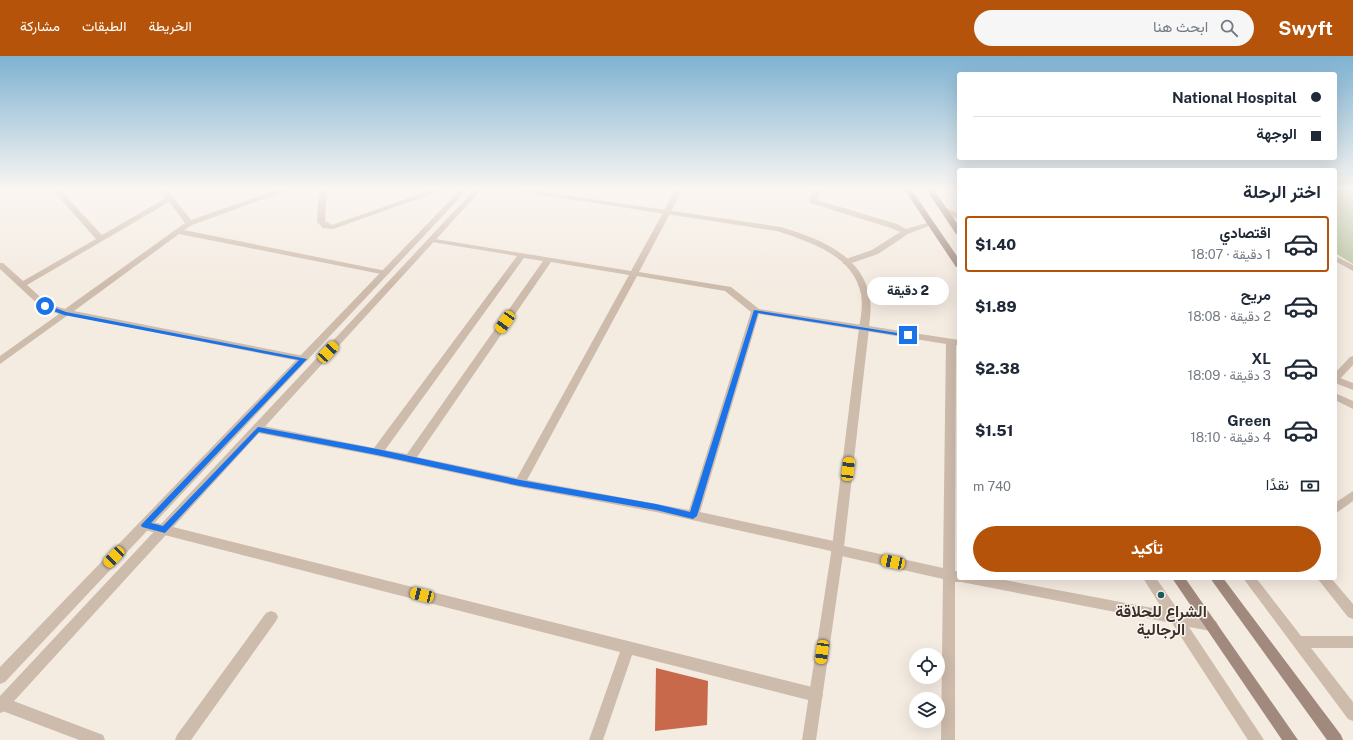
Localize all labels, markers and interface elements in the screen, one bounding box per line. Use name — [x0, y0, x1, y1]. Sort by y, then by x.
search box — [974, 10, 1254, 46]
icon: search — [1218, 17, 1240, 39]
text: Swyft — [1278, 17, 1333, 39]
text: مشاركة — [20, 18, 60, 34]
text: الطبقات — [82, 18, 126, 34]
text: الخريطة — [148, 18, 192, 34]
text: ابحث هنا — [1153, 18, 1208, 35]
text: National Hospital — [1172, 89, 1297, 106]
text: الوجهة — [1256, 125, 1297, 142]
text: اختر الرحلة — [1243, 181, 1321, 202]
text: اقتصادي — [1219, 224, 1271, 241]
icon: car — [1283, 226, 1319, 262]
text: $1.40 — [975, 236, 1016, 253]
text: 1 دقيقة · 18:07 — [1191, 247, 1271, 262]
callout: 2 دقيقة — [867, 277, 949, 305]
text: 2 دقيقة — [887, 283, 929, 298]
text: مريح — [1241, 286, 1271, 303]
icon: car — [1283, 288, 1319, 324]
route start — [36, 297, 54, 315]
text: $1.89 — [975, 298, 1017, 315]
car — [493, 309, 517, 335]
text: 2 دقيقة · 18:08 — [1188, 309, 1271, 324]
route end — [899, 326, 917, 344]
car — [315, 339, 341, 365]
text: XL — [1252, 350, 1271, 367]
icon: car — [1283, 350, 1319, 386]
text: $2.38 — [975, 360, 1020, 377]
text: 3 دقيقة · 18:09 — [1188, 368, 1271, 383]
text: Green — [1227, 412, 1271, 429]
icon: car — [1283, 412, 1319, 448]
text: $1.51 — [975, 422, 1013, 439]
text: 4 دقيقة · 18:10 — [1190, 430, 1271, 445]
car — [841, 456, 855, 482]
icon: cash — [1299, 475, 1321, 497]
text: نقدًا — [1266, 476, 1289, 493]
text: 740 m — [973, 479, 1011, 494]
button: تأكيد — [973, 526, 1321, 572]
car — [101, 544, 127, 570]
car — [880, 554, 906, 570]
car — [409, 586, 435, 604]
marker: الشراع للحلاقة الرجالية — [1156, 590, 1166, 600]
place label: الشراع للحلاقة الرجالية — [1115, 602, 1207, 640]
car — [814, 639, 830, 665]
map controls — [909, 648, 945, 728]
button: locate — [909, 648, 945, 684]
button: layers — [909, 692, 945, 728]

